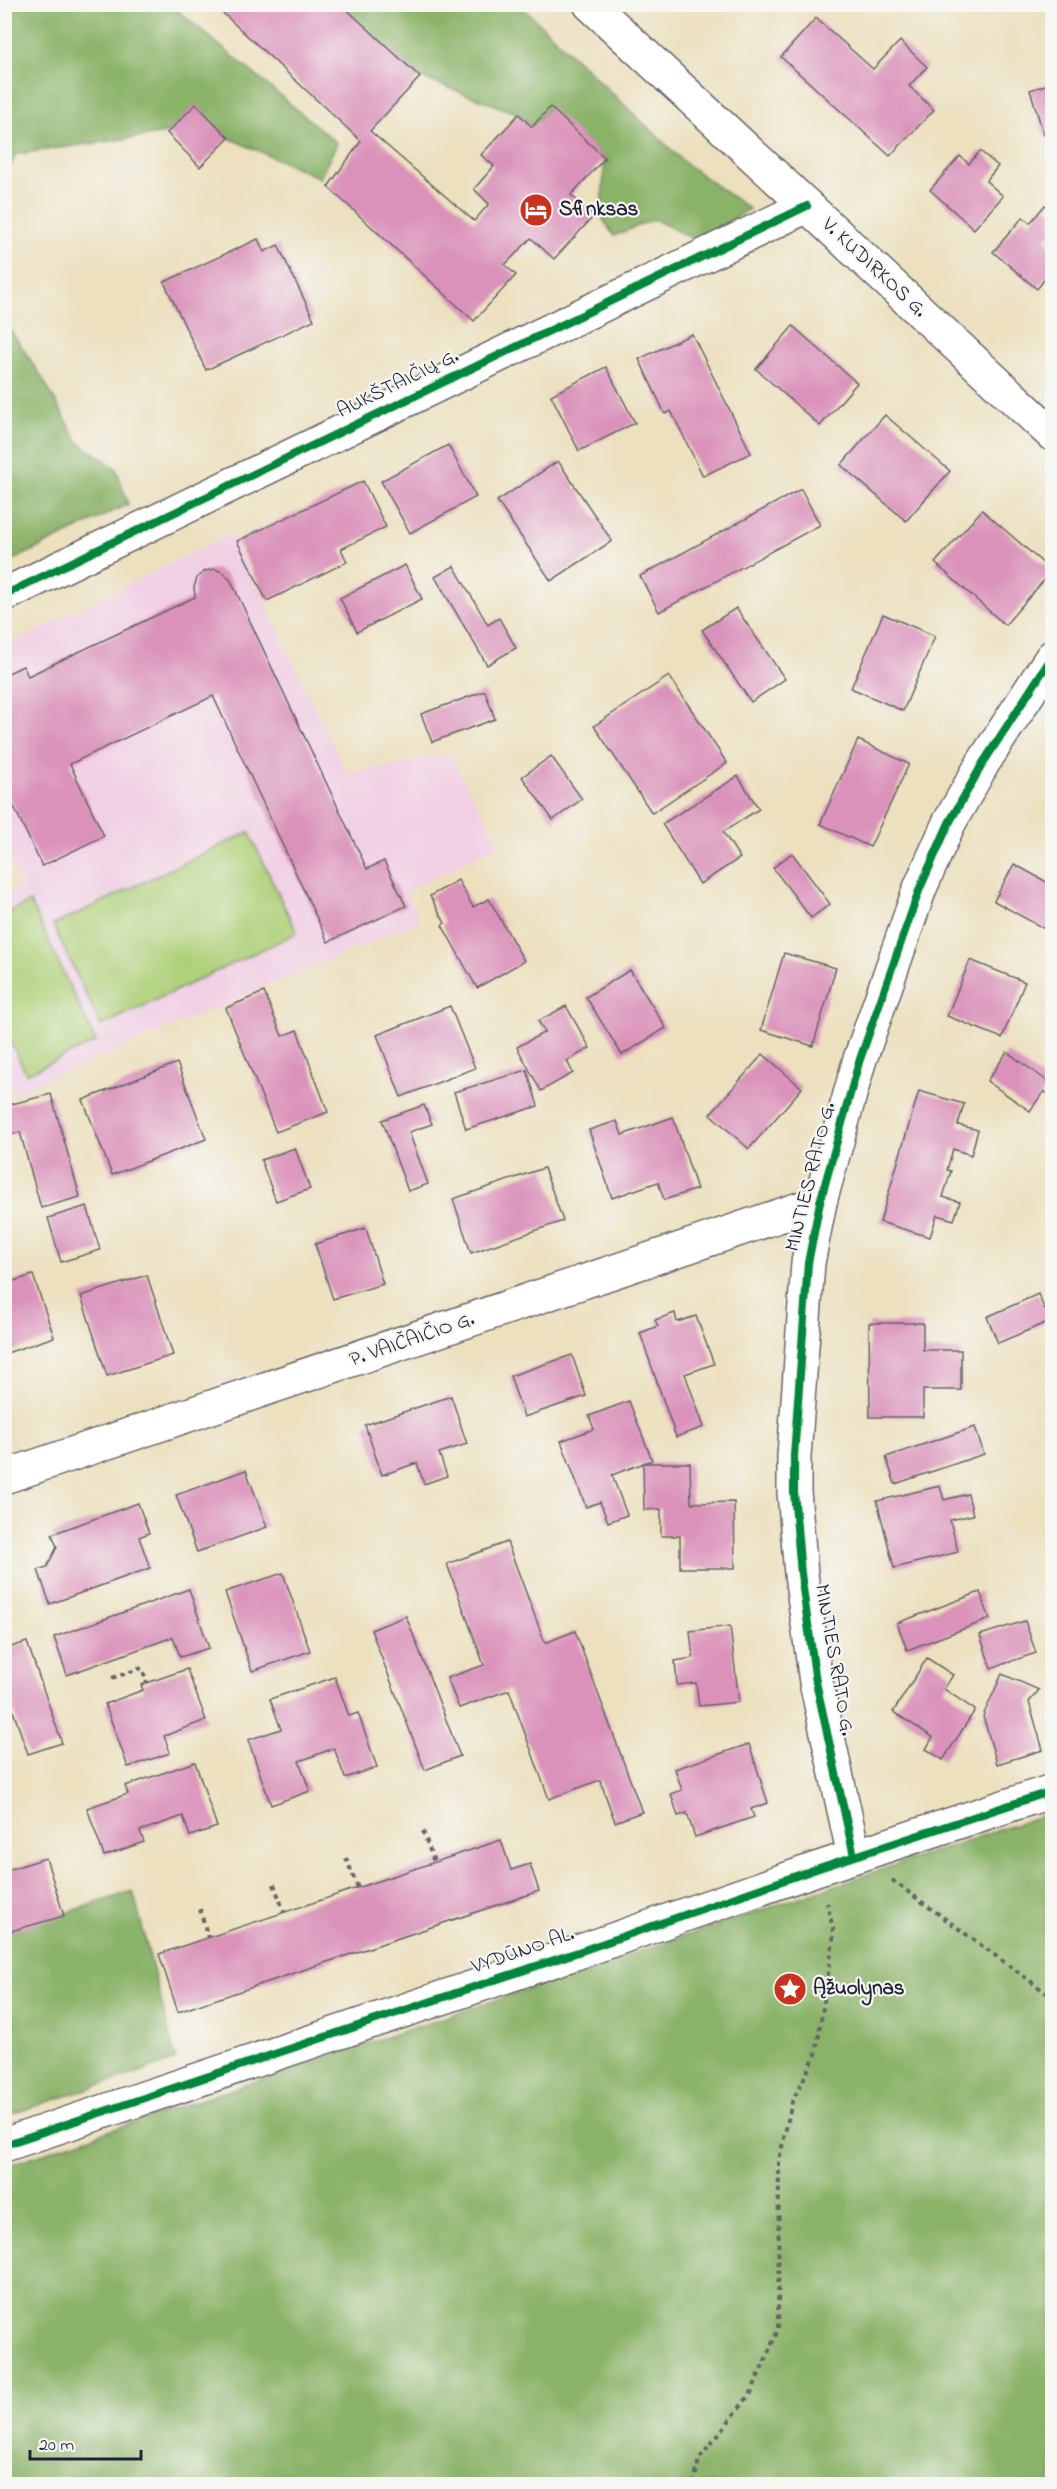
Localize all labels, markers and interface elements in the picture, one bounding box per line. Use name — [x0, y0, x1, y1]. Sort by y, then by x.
hotel icon: Sfinksas — [518, 192, 554, 228]
place label: Sfinksas — [559, 195, 639, 225]
street label: V. KUDIRKOS G. — [814, 210, 934, 325]
street label: AUKŠTAIČIŲ G. — [332, 342, 464, 426]
street label: MINTIES RATO G. — [778, 1099, 844, 1255]
street label: P. VAIČAIČIO G. — [345, 1305, 479, 1375]
street label: MINTIES RATO G. — [806, 1582, 862, 1738]
street label: VYDŪNO AL. — [467, 1919, 578, 1983]
place icon: Ąžuolynas — [772, 1971, 808, 2007]
place label: Ąžuolynas — [813, 1974, 905, 2006]
scale bar — [30, 2423, 141, 2461]
text: 20 m — [39, 2433, 74, 2459]

